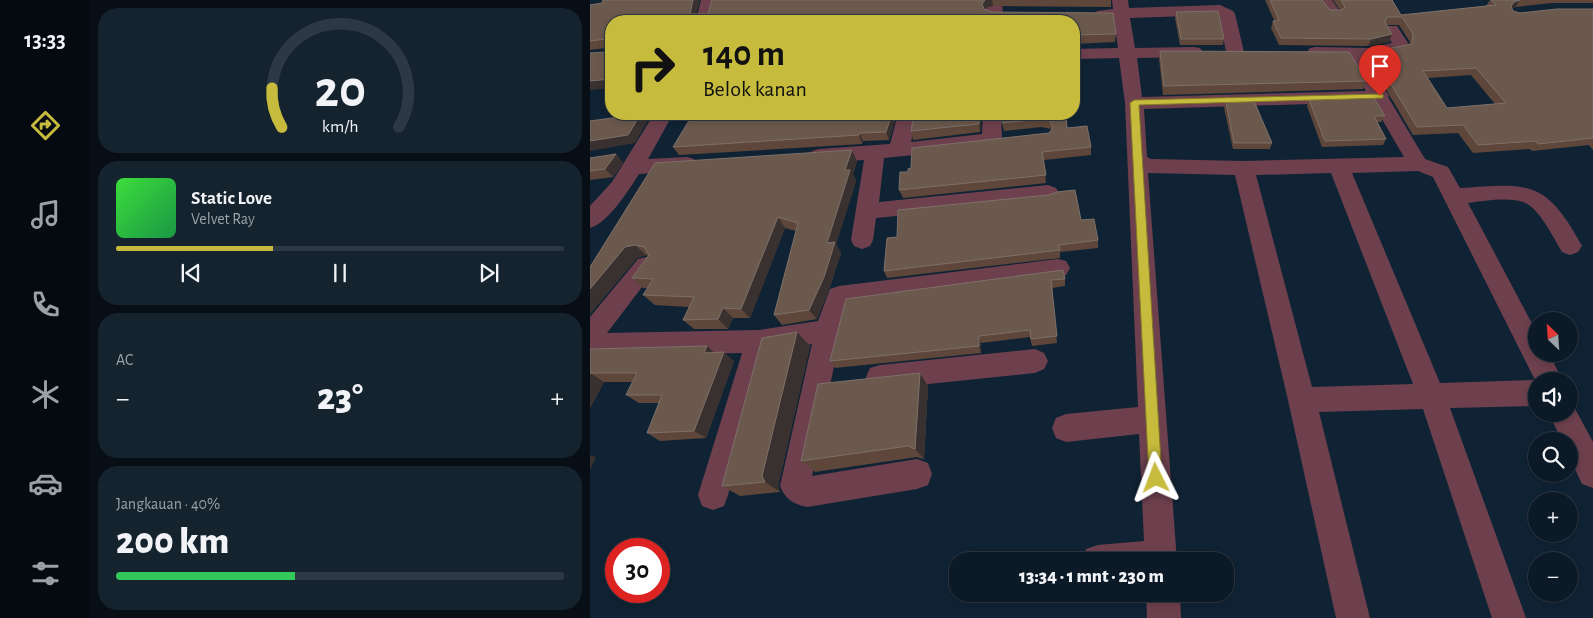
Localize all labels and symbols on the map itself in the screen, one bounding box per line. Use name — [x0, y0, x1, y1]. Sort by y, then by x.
pin — [1359, 45, 1401, 96]
north arrow — [1528, 312, 1578, 362]
position arrow — [1129, 451, 1181, 503]
speed limit sign: 30 — [605, 538, 670, 603]

